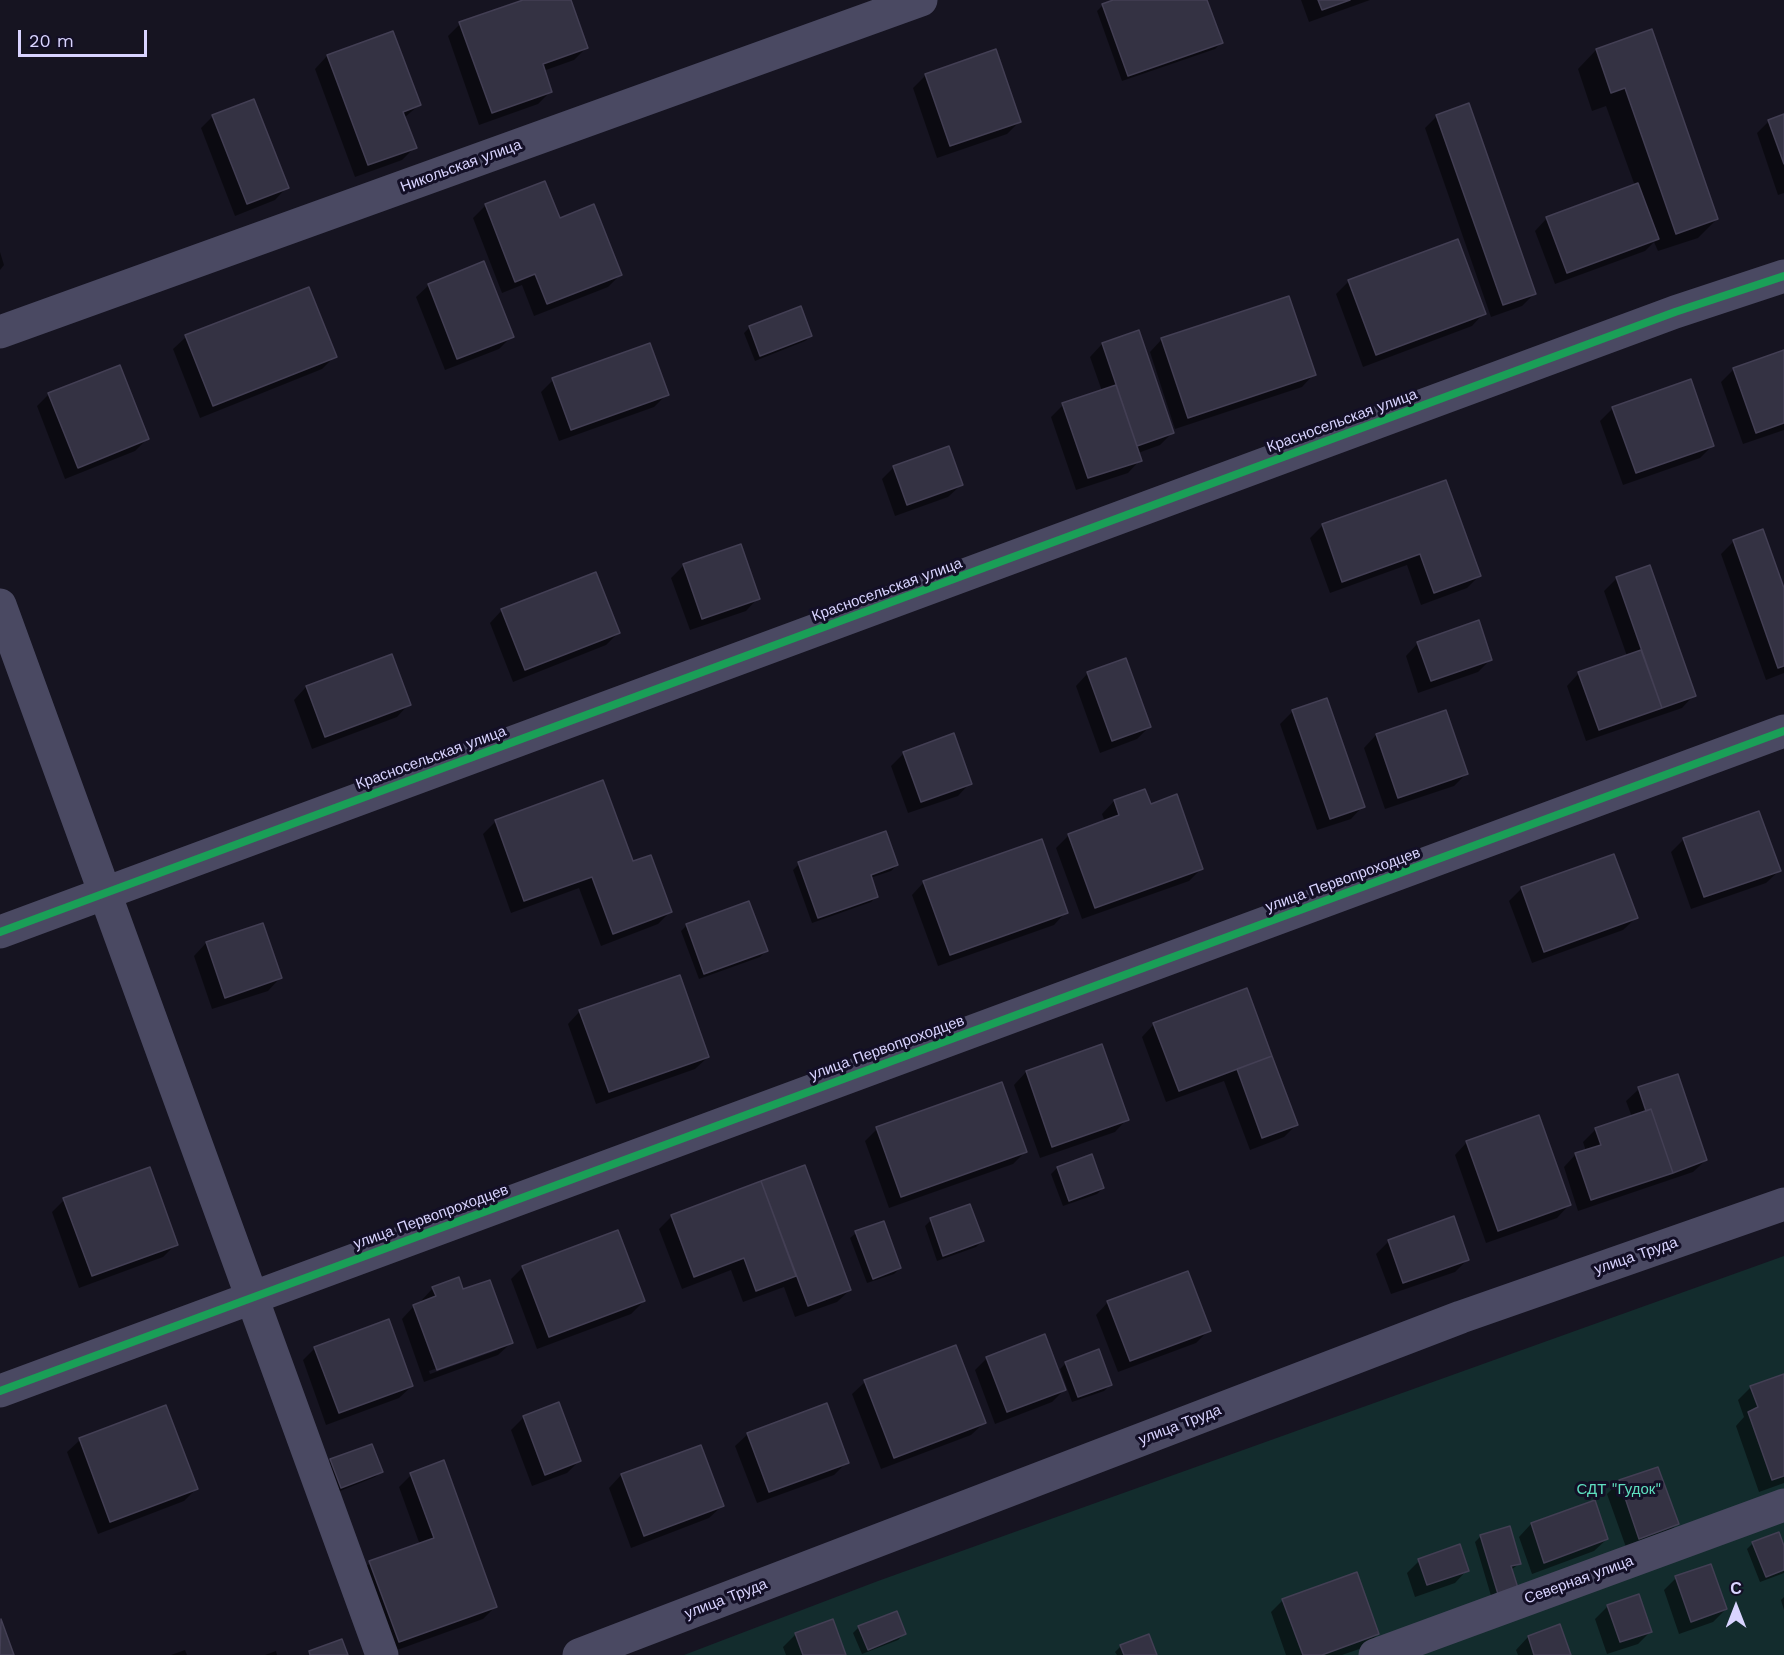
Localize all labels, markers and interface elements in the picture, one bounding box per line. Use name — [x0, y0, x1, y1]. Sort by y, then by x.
scale bar — [21, 18, 150, 56]
text: 20 m — [29, 30, 74, 51]
street label: Никольская улица — [398, 136, 524, 196]
street label: Красносельская улица — [1264, 385, 1420, 457]
street label: Красносельская улица — [809, 554, 965, 626]
street label: Красносельская улица — [353, 722, 509, 794]
street label: улица Первопроходцев — [1263, 844, 1423, 916]
street label: улица Первопроходцев — [807, 1012, 967, 1084]
street label: улица Первопроходцев — [351, 1181, 511, 1253]
street label: улица Труда — [1592, 1233, 1680, 1279]
street label: улица Труда — [1136, 1401, 1224, 1449]
park label: СДТ "Гудок" — [1577, 1481, 1661, 1499]
street label: Северная улица — [1522, 1552, 1636, 1608]
street label: улица Труда — [682, 1575, 770, 1623]
north arrow — [1706, 1577, 1766, 1637]
text: С — [1730, 1579, 1742, 1598]

